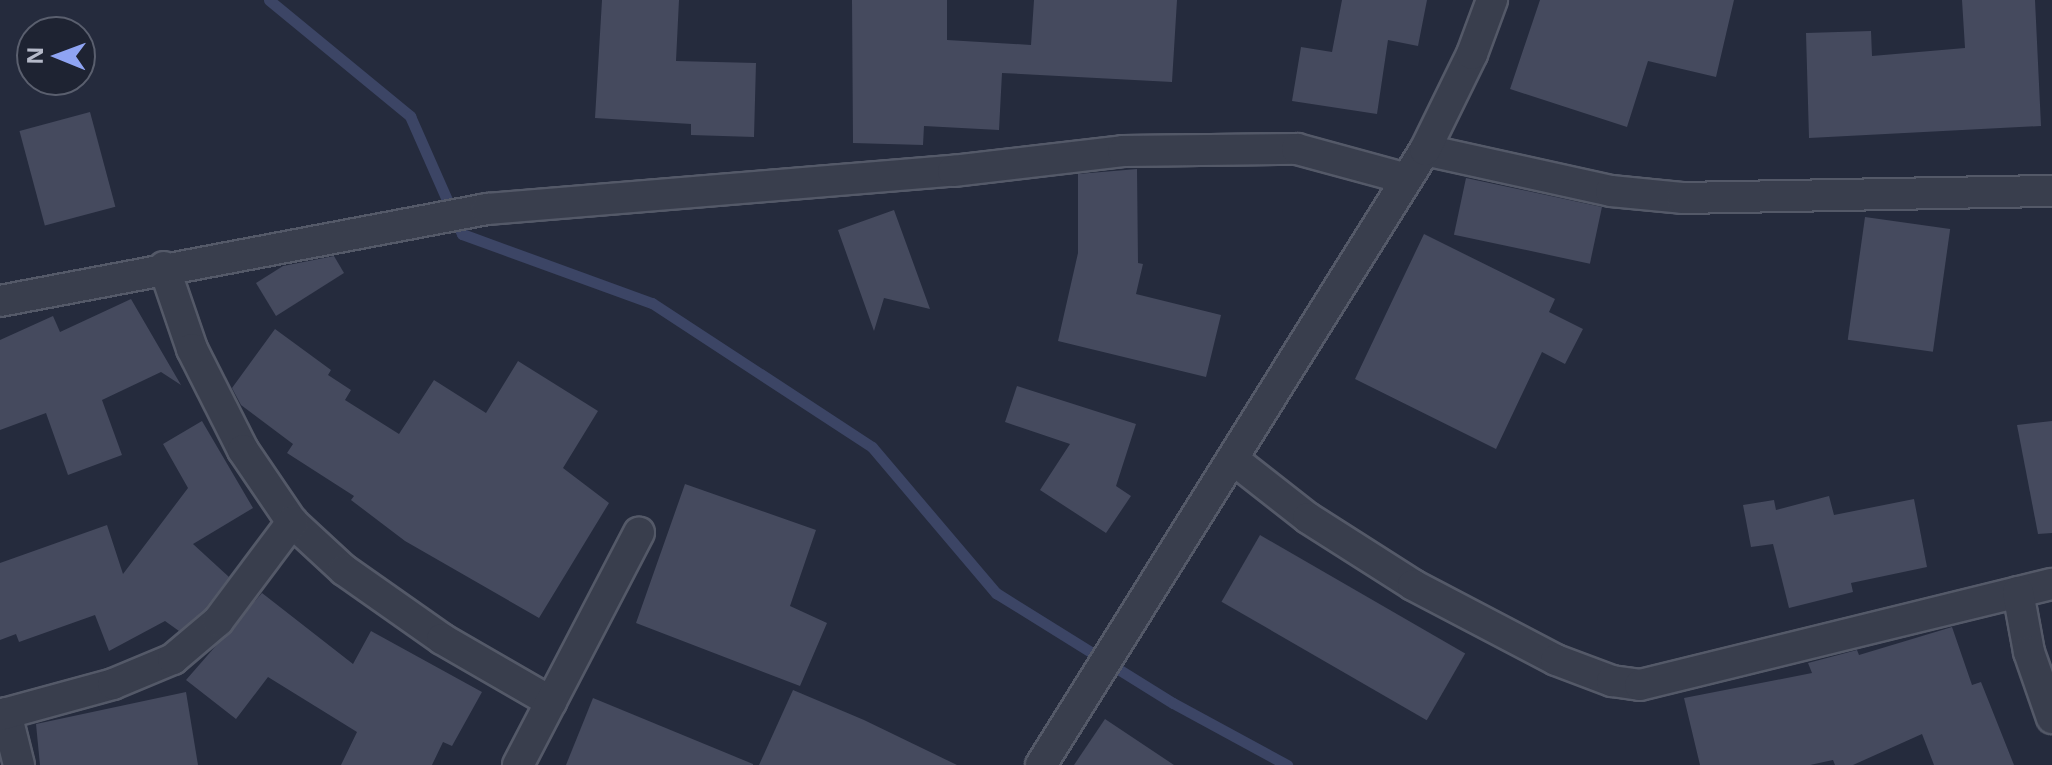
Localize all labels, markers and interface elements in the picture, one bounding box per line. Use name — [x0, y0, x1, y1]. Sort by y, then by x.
north arrow — [16, 16, 96, 96]
text: N — [19, 46, 49, 65]

